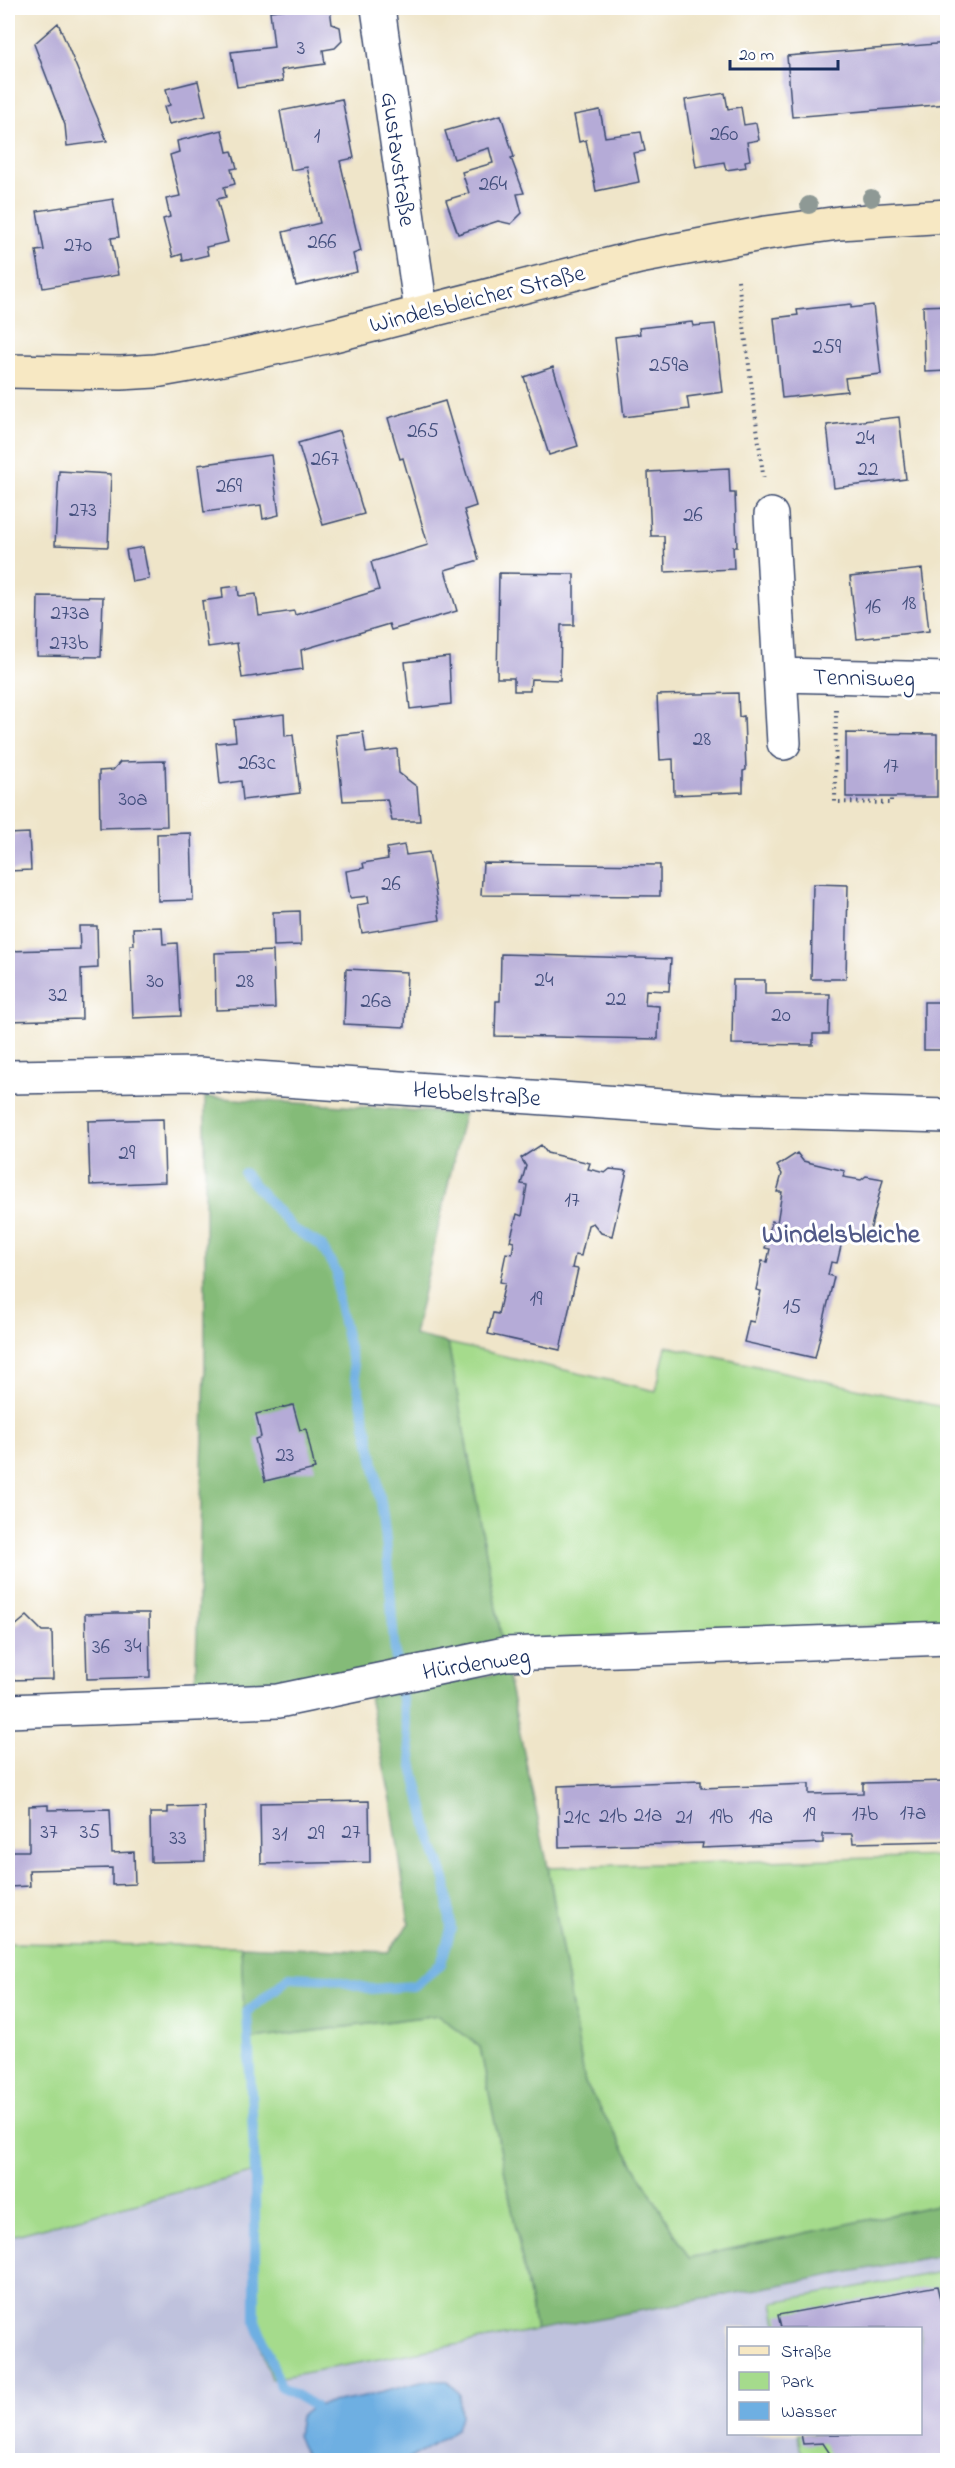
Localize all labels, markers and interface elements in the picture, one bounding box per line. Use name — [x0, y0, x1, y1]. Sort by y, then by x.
scale bar — [730, 33, 838, 71]
house number: 3 — [297, 34, 305, 64]
text: 20 m — [739, 43, 774, 69]
street label: Gustavstraße — [370, 90, 423, 229]
house number: 260 — [710, 120, 738, 150]
house number: 1 — [314, 122, 321, 152]
house number: 264 — [479, 170, 508, 200]
house number: 266 — [308, 228, 336, 258]
house number: 270 — [64, 231, 92, 261]
street label: Windelsbleicher Straße — [366, 257, 589, 344]
house number: 259 — [813, 333, 842, 363]
house number: 259a — [649, 351, 689, 381]
house number: 265 — [407, 417, 439, 447]
house number: 24 — [855, 424, 875, 454]
house number: 267 — [311, 445, 340, 475]
house number: 22 — [858, 455, 878, 485]
house number: 269 — [216, 472, 243, 502]
house number: 273 — [69, 496, 97, 526]
house number: 26 — [683, 501, 703, 531]
house number: 18 — [902, 589, 916, 619]
house number: 16 — [865, 593, 881, 623]
house number: 273a — [50, 599, 90, 629]
house number: 273b — [50, 629, 88, 659]
street label: Tennisweg — [813, 661, 915, 698]
house number: 28 — [693, 725, 711, 755]
house number: 263c — [238, 749, 277, 779]
house number: 17 — [883, 752, 899, 782]
house number: 30a — [118, 785, 148, 815]
house number: 26 — [381, 870, 401, 900]
house number: 24 — [534, 966, 554, 996]
house number: 30 — [146, 967, 164, 997]
house number: 28 — [236, 967, 254, 997]
house number: 32 — [48, 981, 68, 1011]
house number: 22 — [606, 985, 626, 1015]
house number: 26a — [360, 987, 392, 1017]
house number: 20 — [771, 1001, 791, 1031]
street label: Hebbelstraße — [412, 1074, 542, 1117]
house number: 29 — [119, 1139, 136, 1169]
house number: 17 — [564, 1186, 580, 1216]
district label: Windelsbleiche — [762, 1216, 921, 1255]
house number: 19 — [530, 1285, 543, 1315]
house number: 15 — [783, 1293, 801, 1323]
house number: 23 — [275, 1441, 295, 1471]
house number: 34 — [124, 1632, 142, 1662]
house number: 36 — [92, 1633, 110, 1663]
street label: Hürdenweg — [420, 1640, 533, 1691]
house number: 17a — [900, 1799, 926, 1829]
house number: 17b — [852, 1800, 878, 1830]
house number: 21a — [634, 1801, 662, 1831]
house number: 19 — [803, 1801, 816, 1831]
house number: 21b — [599, 1802, 627, 1832]
house number: 21c — [564, 1803, 591, 1833]
house number: 21 — [675, 1803, 693, 1833]
house number: 19b — [709, 1803, 733, 1833]
house number: 19a — [749, 1803, 773, 1833]
house number: 37 — [40, 1818, 58, 1848]
house number: 35 — [80, 1818, 100, 1848]
house number: 27 — [341, 1818, 361, 1848]
house number: 29 — [308, 1819, 325, 1849]
house number: 31 — [272, 1820, 288, 1850]
house number: 33 — [169, 1824, 187, 1854]
legend — [727, 2327, 922, 2435]
text: Straße — [781, 2340, 832, 2366]
text: Park — [781, 2370, 814, 2396]
text: Wasser — [781, 2400, 837, 2426]

